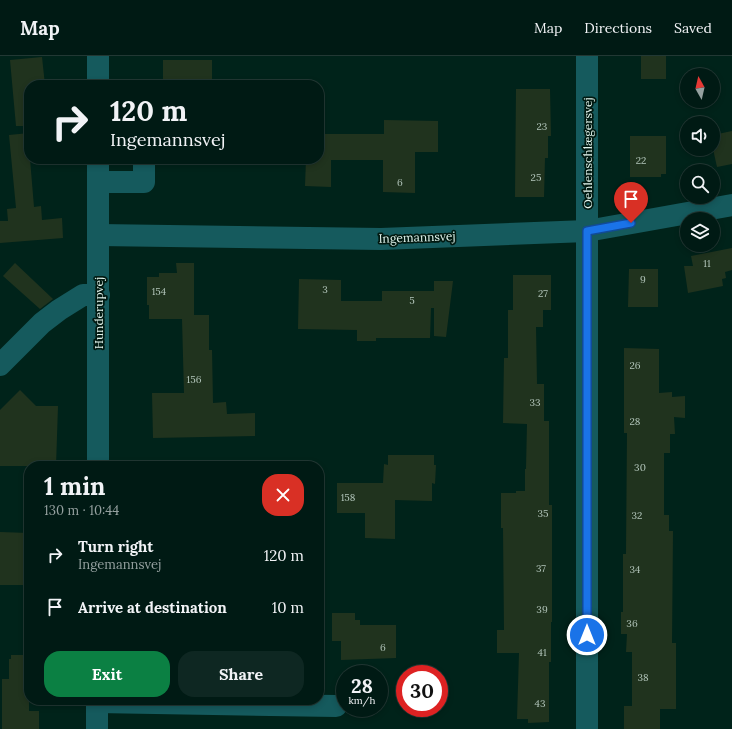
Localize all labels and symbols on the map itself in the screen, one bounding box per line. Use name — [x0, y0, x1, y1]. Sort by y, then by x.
north arrow — [680, 68, 720, 108]
street label: Oehlenschlægersvej — [580, 97, 595, 209]
house number: 23 — [537, 120, 548, 133]
house number: 22 — [636, 154, 646, 167]
house number: 25 — [531, 171, 541, 184]
house number: 6 — [397, 176, 403, 189]
pin — [614, 182, 648, 223]
street label: Ingemannsvej — [378, 228, 456, 246]
house number: 11 — [703, 257, 711, 270]
house number: 9 — [640, 273, 646, 286]
street label: Hunderupvej — [91, 277, 106, 349]
house number: 3 — [322, 283, 328, 296]
house number: 154 — [152, 285, 167, 298]
house number: 27 — [538, 287, 548, 300]
house number: 5 — [409, 294, 415, 307]
house number: 26 — [629, 359, 641, 372]
house number: 156 — [187, 373, 202, 386]
house number: 33 — [529, 396, 541, 409]
house number: 28 — [630, 415, 641, 428]
house number: 30 — [634, 461, 646, 474]
house number: 158 — [341, 491, 356, 504]
house number: 35 — [537, 507, 549, 520]
house number: 32 — [632, 509, 642, 522]
house number: 37 — [536, 562, 546, 575]
house number: 34 — [630, 563, 641, 576]
house number: 39 — [536, 603, 548, 616]
position arrow — [566, 614, 608, 656]
house number: 36 — [626, 617, 638, 630]
house number: 6 — [380, 641, 386, 654]
house number: 41 — [537, 646, 547, 659]
speed limit sign: 30 — [396, 665, 448, 717]
house number: 38 — [637, 671, 649, 684]
house number: 43 — [535, 697, 546, 710]

